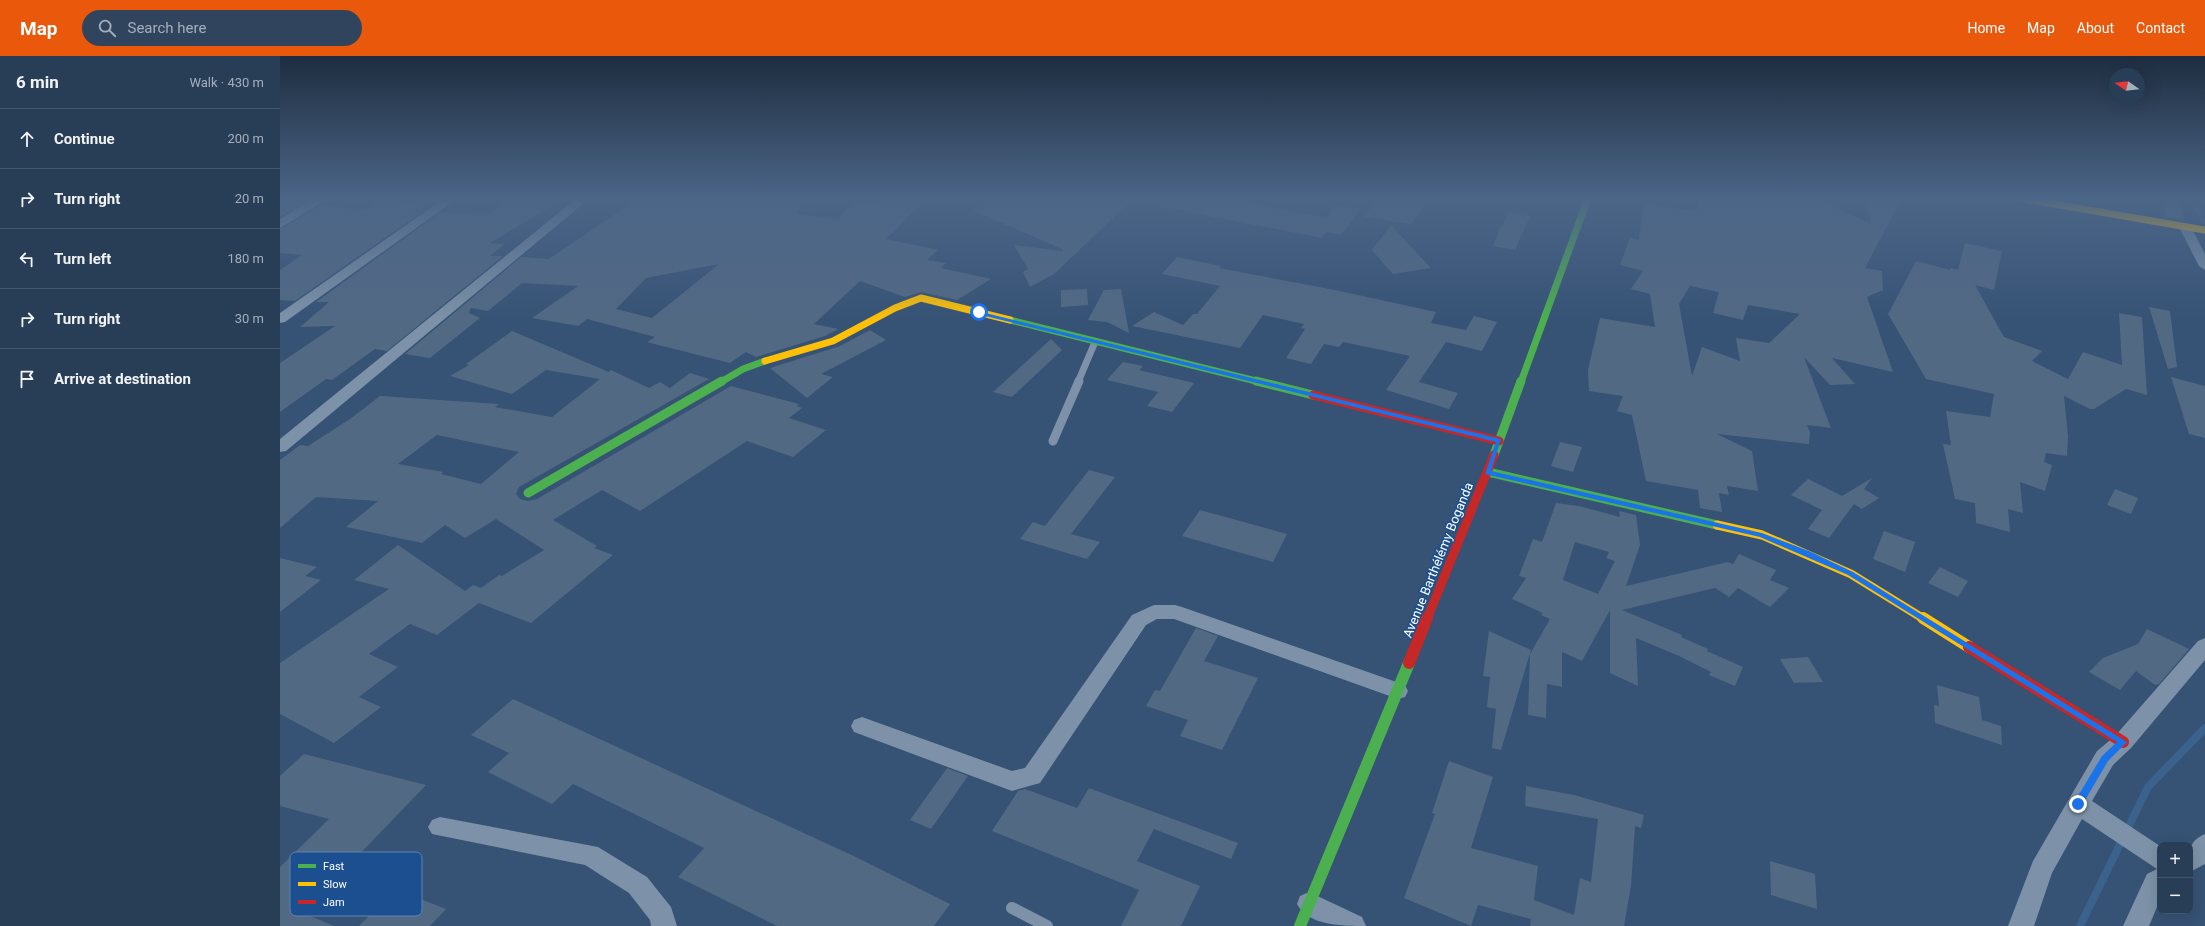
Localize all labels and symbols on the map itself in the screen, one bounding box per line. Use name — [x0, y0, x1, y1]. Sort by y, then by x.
north arrow — [2109, 68, 2145, 104]
route start — [970, 303, 988, 321]
street label: Avenue Barthélémy Boganda — [1400, 480, 1476, 640]
route end — [2069, 795, 2087, 813]
legend — [290, 852, 422, 916]
text: Fast — [323, 860, 345, 873]
text: Slow — [323, 878, 347, 891]
text: Jam — [323, 896, 345, 909]

